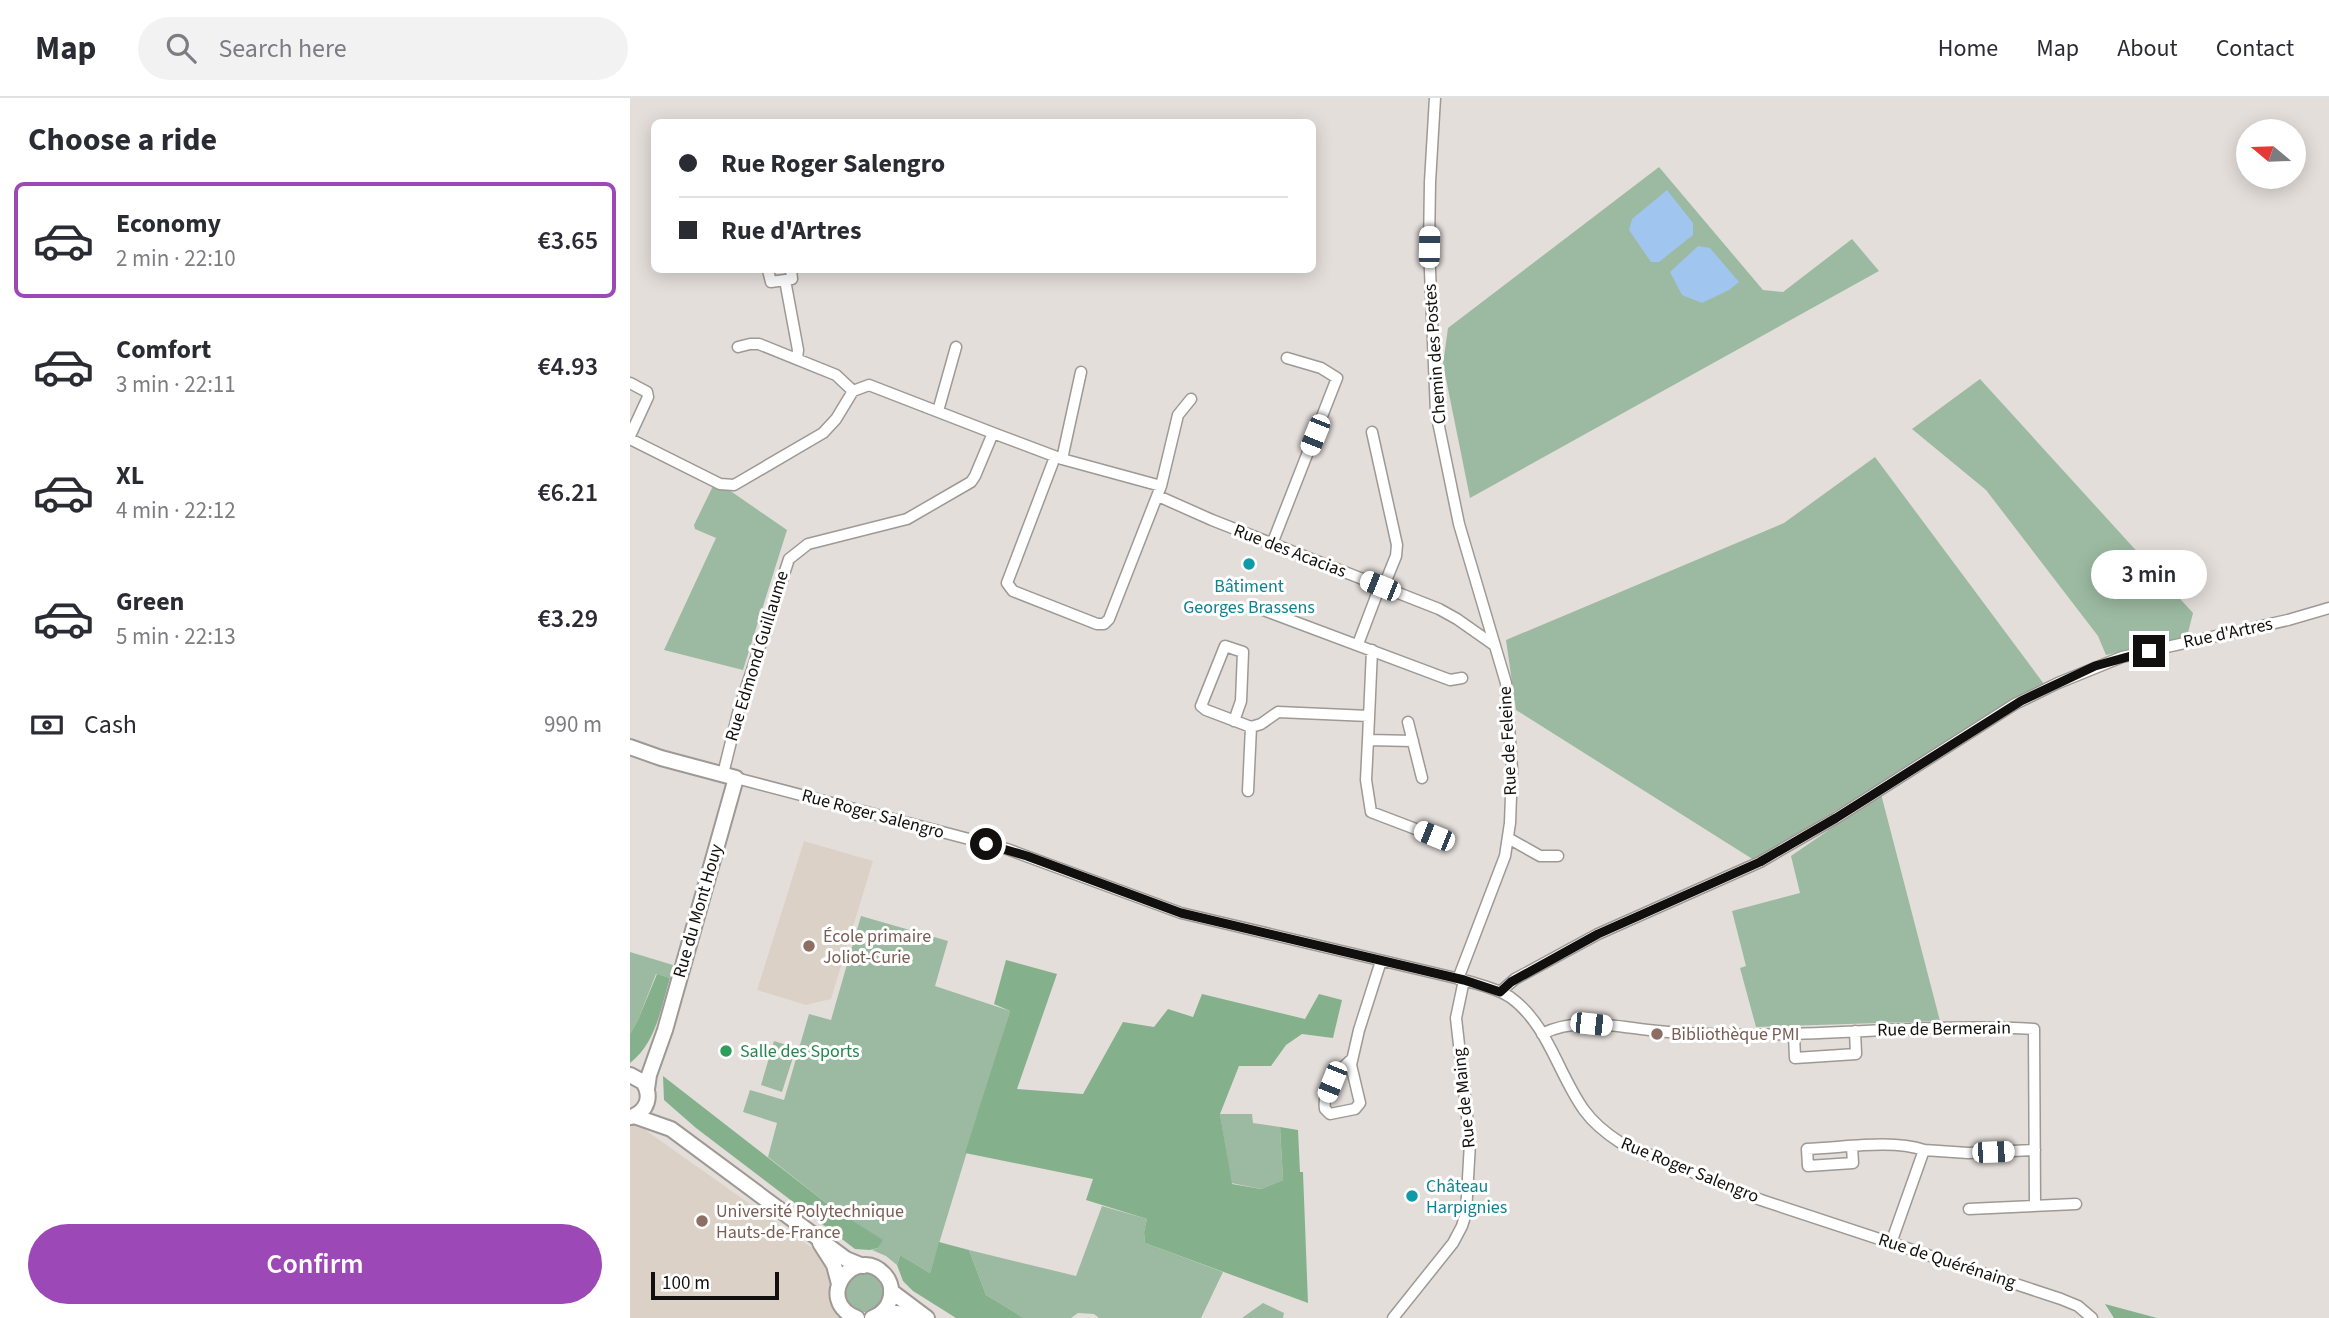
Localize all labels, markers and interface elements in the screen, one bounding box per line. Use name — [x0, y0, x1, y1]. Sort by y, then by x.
search box — [138, 17, 628, 80]
text: Map — [35, 25, 96, 72]
icon: search — [162, 29, 200, 67]
text: Search here — [218, 30, 347, 67]
text: Home — [1938, 31, 1998, 66]
text: Map — [2036, 31, 2079, 66]
text: About — [2117, 31, 2178, 66]
text: Contact — [2216, 31, 2294, 66]
text: Choose a ride — [28, 117, 217, 163]
north arrow — [2236, 119, 2306, 189]
map controls — [2236, 119, 2306, 189]
text: Rue Roger Salengro — [721, 145, 945, 182]
text: Economy — [116, 205, 221, 242]
icon: car — [32, 209, 95, 272]
text: Rue d'Artres — [721, 212, 861, 249]
text: €3.65 — [537, 222, 598, 259]
car — [1419, 226, 1440, 268]
text: 2 min · 22:10 — [116, 242, 236, 275]
street label: Chemin des Postes — [1418, 283, 1452, 425]
text: Comfort — [116, 331, 211, 368]
icon: car — [32, 335, 95, 398]
text: €4.93 — [537, 348, 598, 385]
text: 3 min · 22:11 — [116, 368, 236, 401]
car — [1298, 412, 1333, 458]
text: XL — [116, 457, 144, 494]
icon: car — [32, 461, 95, 524]
text: €6.21 — [537, 474, 598, 511]
text: 4 min · 22:12 — [116, 494, 236, 527]
street label: Rue des Acacias — [1230, 518, 1350, 584]
callout: 3 min — [2091, 550, 2207, 598]
marker: Bâtiment Georges Brassens — [1241, 556, 1257, 572]
text: 3 min — [2122, 558, 2176, 591]
street label: Rue Edmond Guillaume — [719, 568, 795, 744]
car — [1357, 568, 1404, 604]
place label: Bâtiment Georges Brassens — [1183, 574, 1315, 620]
text: Green — [116, 583, 184, 620]
icon: car — [32, 587, 95, 650]
text: €3.29 — [537, 600, 598, 637]
street label: Rue d'Artres — [2181, 611, 2275, 655]
text: 5 min · 22:13 — [116, 620, 236, 653]
route end — [2133, 635, 2165, 667]
street label: Rue de Feleine — [1493, 686, 1523, 796]
icon: cash — [28, 706, 66, 744]
text: Cash — [84, 706, 137, 743]
text: 990 m — [544, 708, 602, 741]
street label: Rue Roger Salengro — [799, 783, 947, 845]
car — [1411, 818, 1458, 854]
route start — [970, 828, 1002, 860]
street label: Rue du Mont Houy — [667, 841, 729, 981]
place label: École primaire Joliot-Curie — [823, 924, 931, 970]
marker: École primaire Joliot-Curie — [801, 938, 817, 954]
car — [1570, 1011, 1613, 1037]
street label: Rue de Bermerain — [1877, 1015, 2011, 1043]
place label: Bibliothèque PMI — [1671, 1022, 1800, 1047]
marker: Bibliothèque PMI — [1649, 1026, 1665, 1042]
place label: Salle des Sports — [740, 1039, 860, 1064]
marker: Salle des Sports — [718, 1043, 734, 1059]
street label: Rue de Maing — [1446, 1047, 1482, 1149]
car — [1315, 1059, 1350, 1105]
street label: Rue Roger Salengro — [1617, 1131, 1763, 1209]
car — [1972, 1141, 2015, 1163]
place label: Château Harpignies — [1426, 1174, 1507, 1220]
marker: Château Harpignies — [1404, 1188, 1420, 1204]
place label: Université Polytechnique Hauts-de-France — [716, 1199, 904, 1245]
marker: Université Polytechnique Hauts-de-France — [694, 1213, 710, 1229]
button: Confirm — [28, 1224, 602, 1304]
street label: Rue de Quérénaing — [1875, 1227, 2019, 1295]
scale bar — [651, 1269, 779, 1301]
text: 100 m — [662, 1270, 710, 1297]

